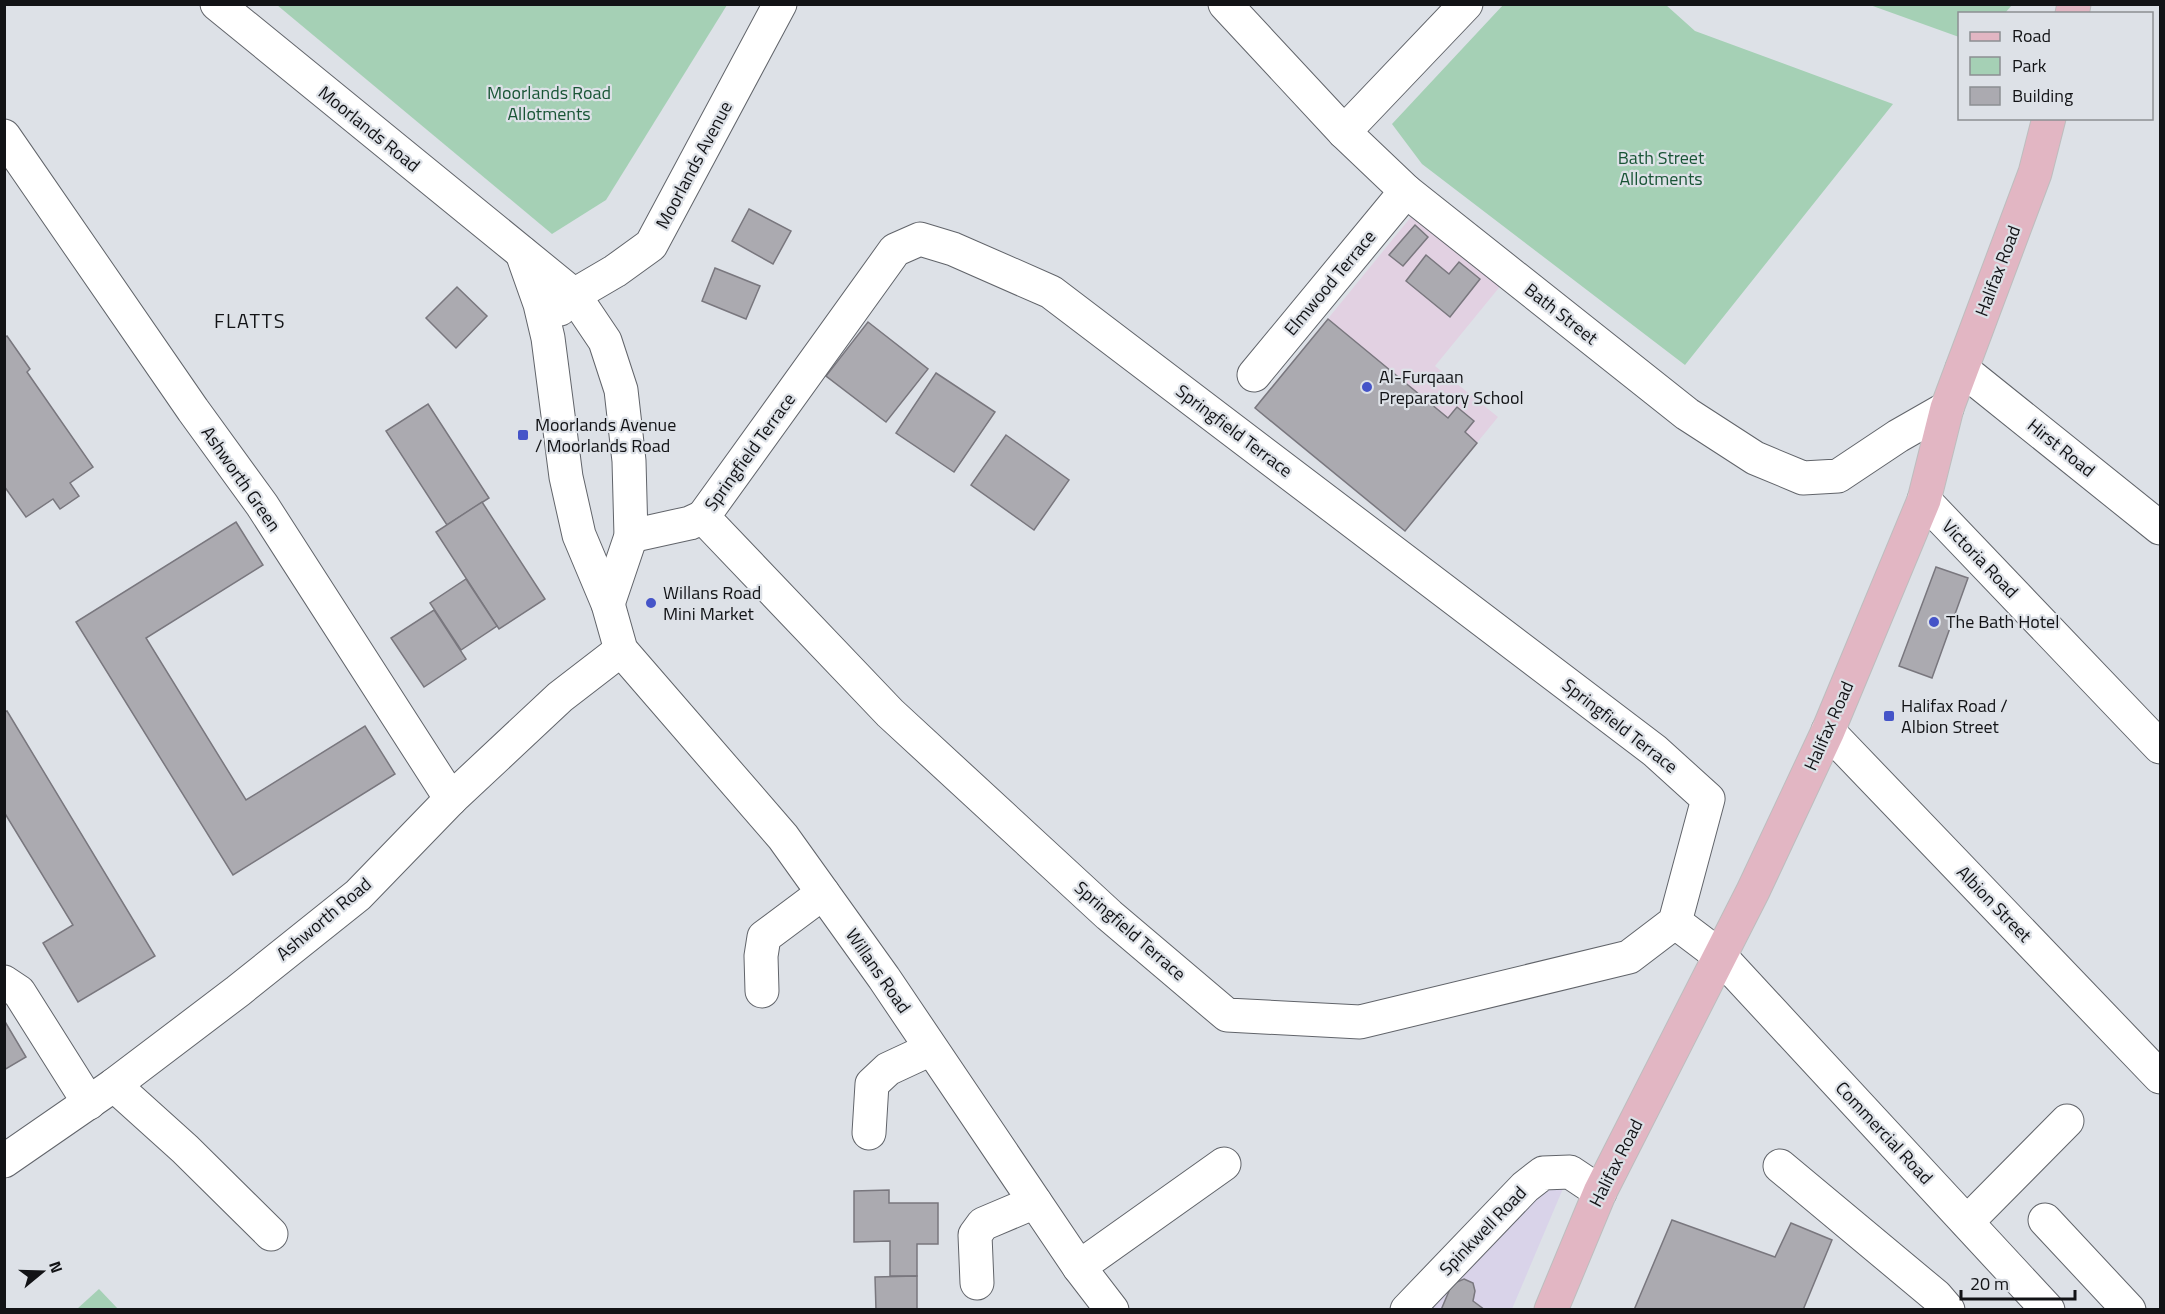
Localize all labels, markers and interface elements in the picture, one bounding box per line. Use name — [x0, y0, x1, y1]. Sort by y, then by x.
legend — [1958, 12, 2153, 120]
text: Road — [2012, 22, 2051, 49]
text: Park — [2012, 52, 2047, 79]
street label: Moorlands Road — [313, 79, 426, 178]
park label: Moorlands Road Allotments — [487, 79, 611, 127]
text: Building — [2012, 82, 2073, 109]
street label: Moorlands Avenue — [648, 96, 739, 233]
park label: Bath Street Allotments — [1618, 144, 1705, 192]
street label: Halifax Road — [1968, 221, 2027, 320]
street label: Elmwood Terrace — [1277, 224, 1382, 341]
street label: Bath Street — [1519, 276, 1604, 351]
district label: FLATTS — [214, 305, 286, 336]
place label: Al-Furqaan Preparatory School — [1379, 363, 1524, 411]
street label: Springfield Terrace — [1170, 378, 1298, 484]
marker: Al-Furqaan Preparatory School — [1360, 380, 1374, 394]
street label: Springfield Terrace — [697, 387, 802, 516]
place label: Moorlands Avenue / Moorlands Road — [535, 411, 676, 459]
street label: Hirst Road — [2022, 412, 2101, 483]
street label: Ashworth Green — [195, 421, 288, 537]
marker: Moorlands Avenue / Moorlands Road — [516, 428, 530, 442]
street label: Victoria Road — [1936, 513, 2025, 604]
place label: Willans Road Mini Market — [663, 579, 761, 627]
marker: Willans Road Mini Market — [644, 596, 658, 610]
place label: The Bath Hotel — [1946, 608, 2059, 635]
marker: The Bath Hotel — [1927, 615, 1941, 629]
street label: Springfield Terrace — [1557, 672, 1684, 779]
street label: Halifax Road — [1797, 677, 1860, 775]
place label: Halifax Road / Albion Street — [1901, 692, 2008, 740]
marker: Halifax Road / Albion Street — [1882, 709, 1896, 723]
street label: Albion Street — [1951, 859, 2039, 949]
street label: Ashworth Road — [270, 871, 377, 967]
street label: Springfield Terrace — [1069, 874, 1192, 987]
street label: Willans Road — [839, 923, 918, 1019]
street label: Commercial Road — [1829, 1075, 1939, 1190]
street label: Halifax Road — [1582, 1114, 1649, 1211]
street label: Spinkwell Road — [1433, 1180, 1532, 1282]
north arrow — [12, 1242, 72, 1302]
text: N — [43, 1258, 69, 1276]
scale bar — [1961, 1263, 2075, 1301]
text: 20 m — [1970, 1270, 2009, 1297]

